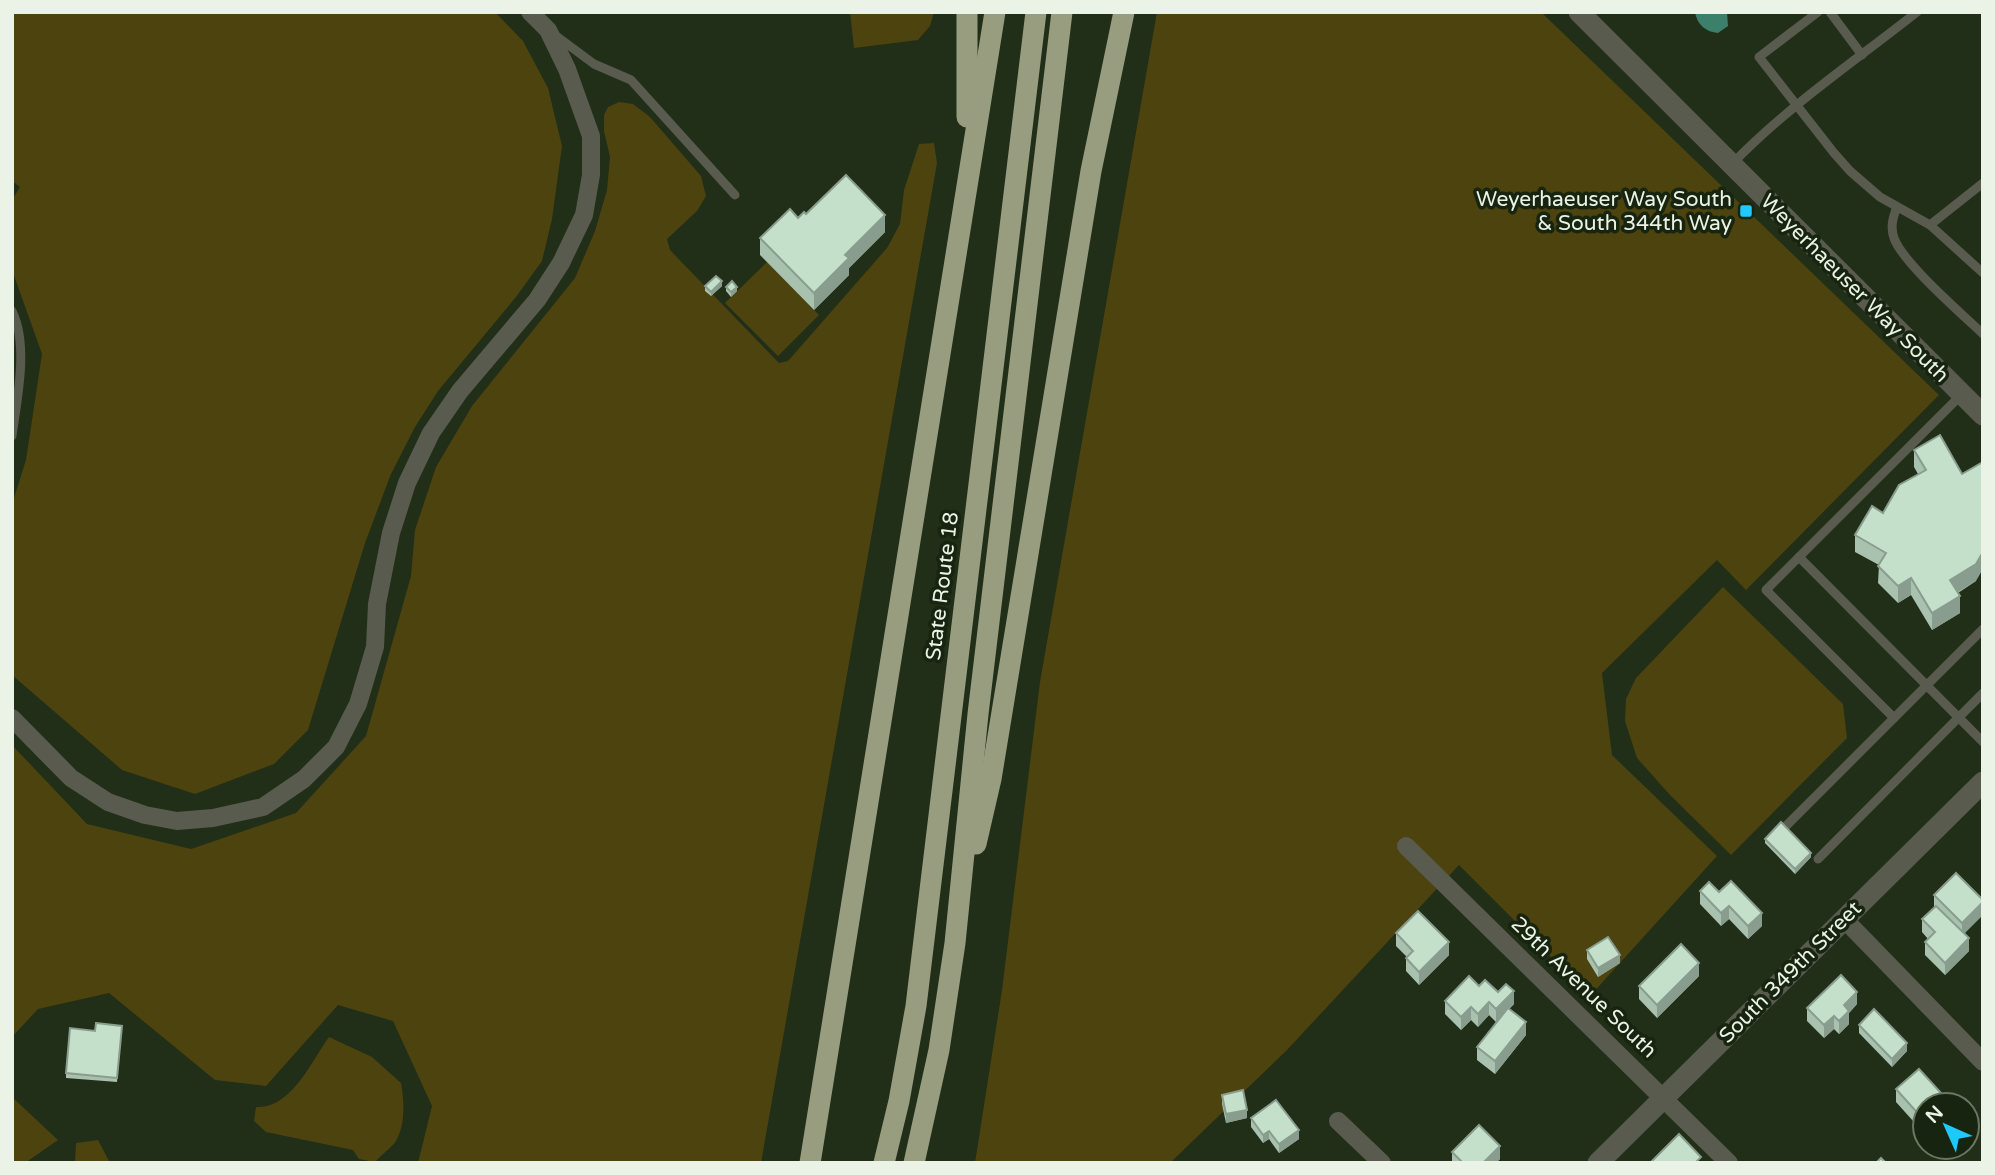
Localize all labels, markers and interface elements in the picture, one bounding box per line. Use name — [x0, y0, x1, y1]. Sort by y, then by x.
place label: Weyerhaeuser Way South & South 344th Way — [1476, 187, 1732, 236]
street label: Weyerhaeuser Way South — [1755, 189, 1954, 388]
marker: Weyerhaeuser Way South & South 344th Way — [1738, 203, 1754, 219]
street label: State Route 18 — [921, 510, 964, 662]
street label: South 349th Street — [1714, 896, 1867, 1049]
street label: 29th Avenue South — [1506, 911, 1662, 1063]
north arrow — [1911, 1091, 1981, 1161]
text: N — [1922, 1102, 1948, 1128]

